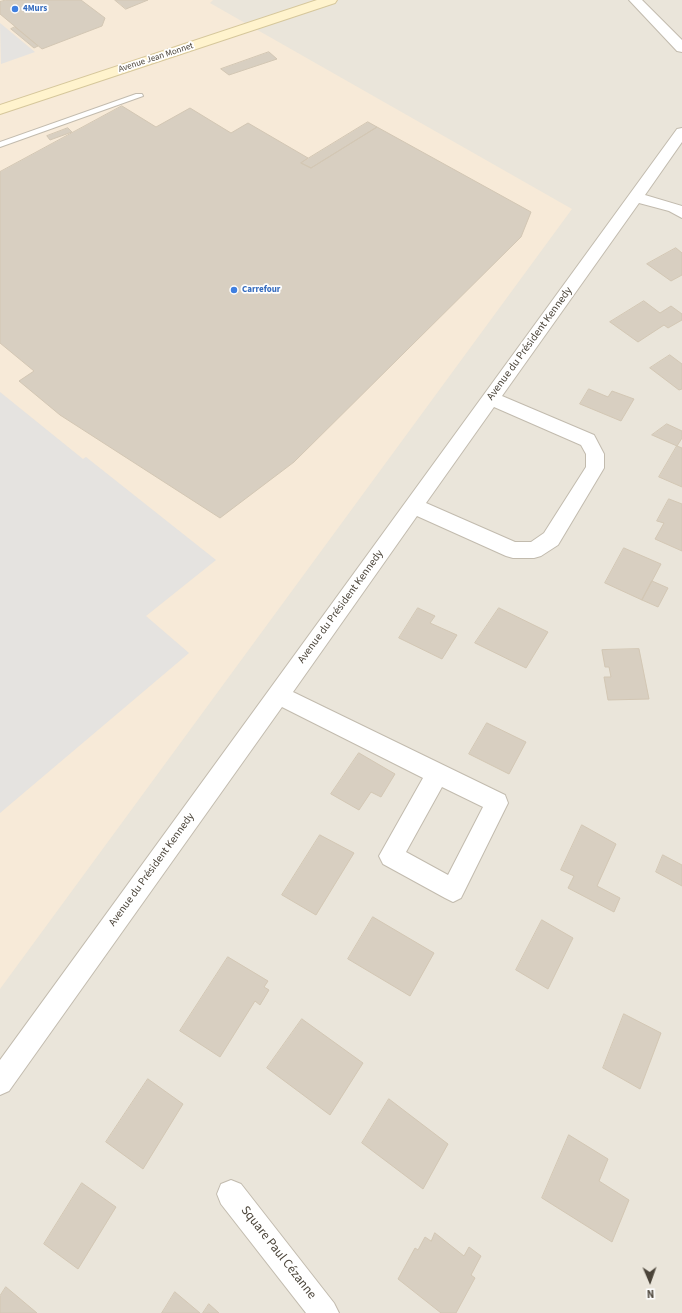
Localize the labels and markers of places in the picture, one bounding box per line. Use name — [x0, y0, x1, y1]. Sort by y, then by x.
marker: 4Murs — [10, 4, 20, 14]
place label: 4Murs — [23, 4, 47, 14]
marker: Carrefour — [229, 285, 239, 295]
place label: Carrefour — [242, 285, 280, 295]

